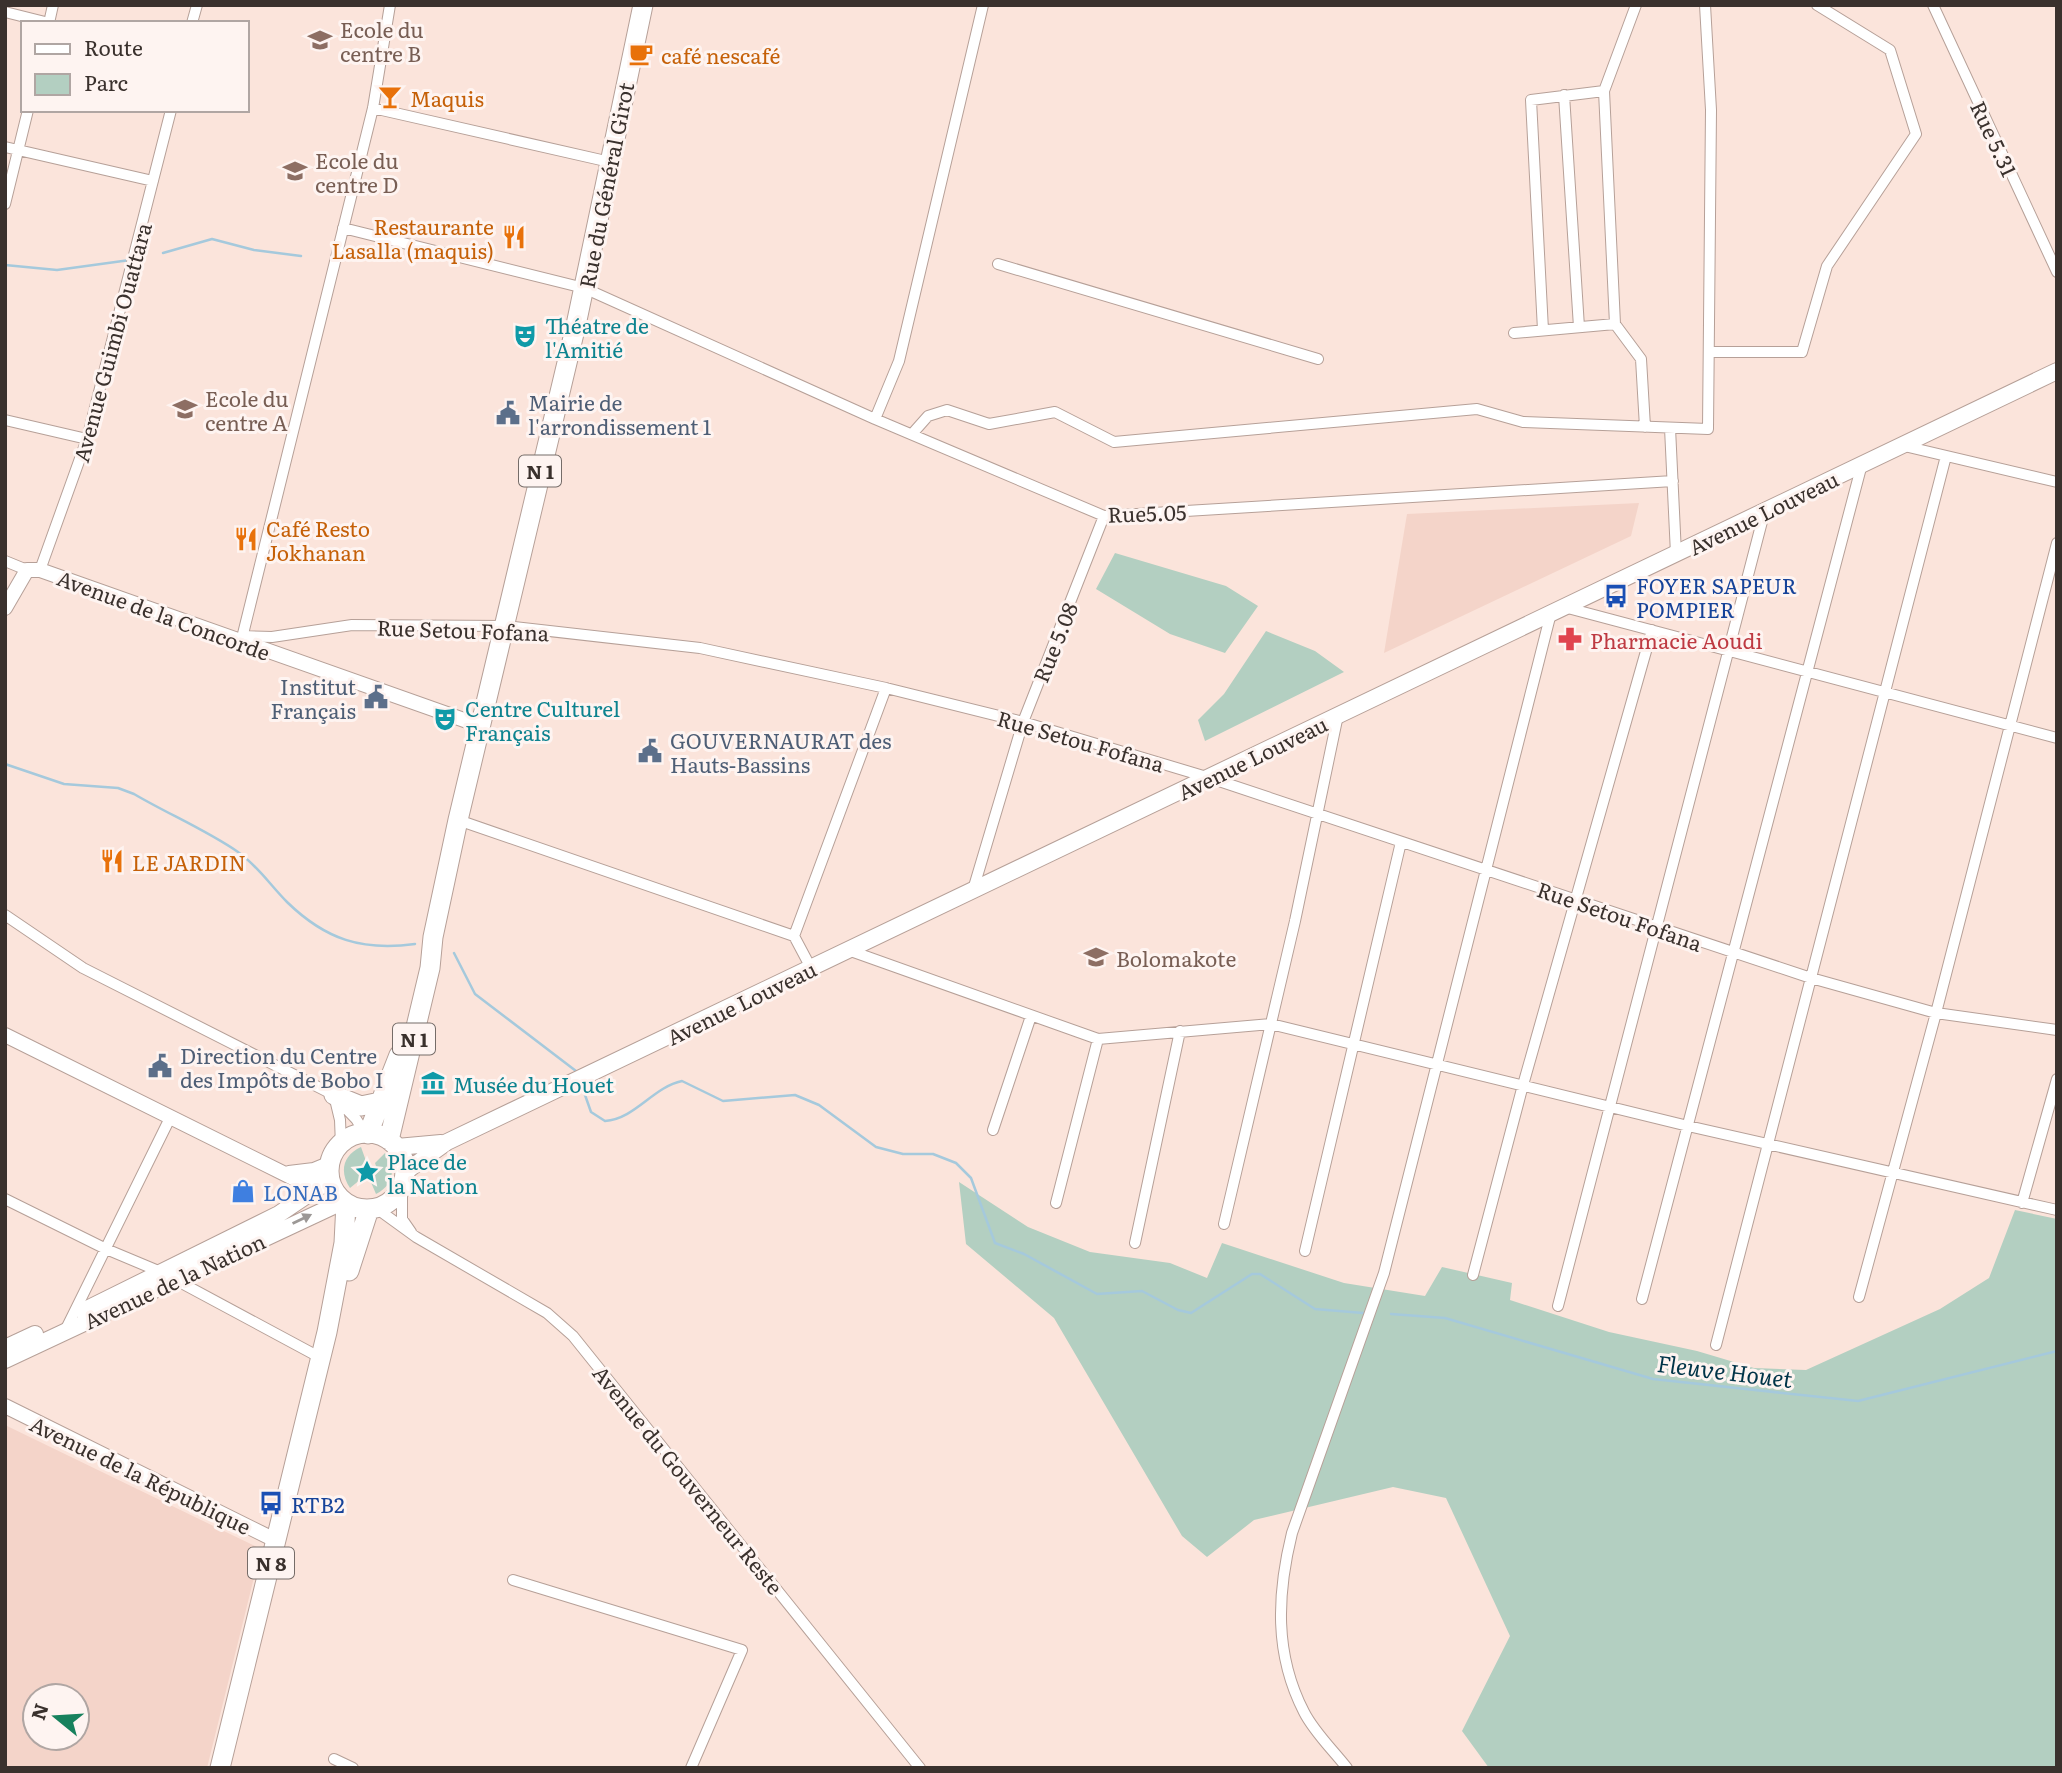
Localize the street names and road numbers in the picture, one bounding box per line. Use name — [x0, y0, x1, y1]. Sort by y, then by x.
street label: Rue du Général Girot — [570, 79, 640, 291]
street label: Rue 5.31 — [1964, 95, 2026, 181]
street label: Avenue Guimbi Ouattara — [64, 218, 158, 465]
road number: N 1 — [519, 456, 561, 486]
street label: Avenue Louveau — [1683, 462, 1843, 562]
street label: Rue5.05 — [1107, 495, 1187, 529]
street label: Avenue de la Concorde — [53, 561, 275, 667]
street label: Rue 5.08 — [1024, 597, 1084, 687]
street label: Rue Setou Fofana — [376, 610, 550, 648]
street label: Rue Setou Fofana — [994, 701, 1169, 779]
street label: Avenue Louveau — [1172, 707, 1332, 807]
street label: Rue Setou Fofana — [1533, 872, 1707, 958]
street label: Avenue Louveau — [661, 952, 821, 1052]
road number: N 1 — [393, 1023, 435, 1054]
street label: Avenue de la Nation — [78, 1224, 270, 1336]
street label: Avenue du Gouverneur Reste — [587, 1358, 791, 1600]
street label: Avenue de la République — [25, 1407, 257, 1541]
road number: N 8 — [248, 1548, 294, 1578]

